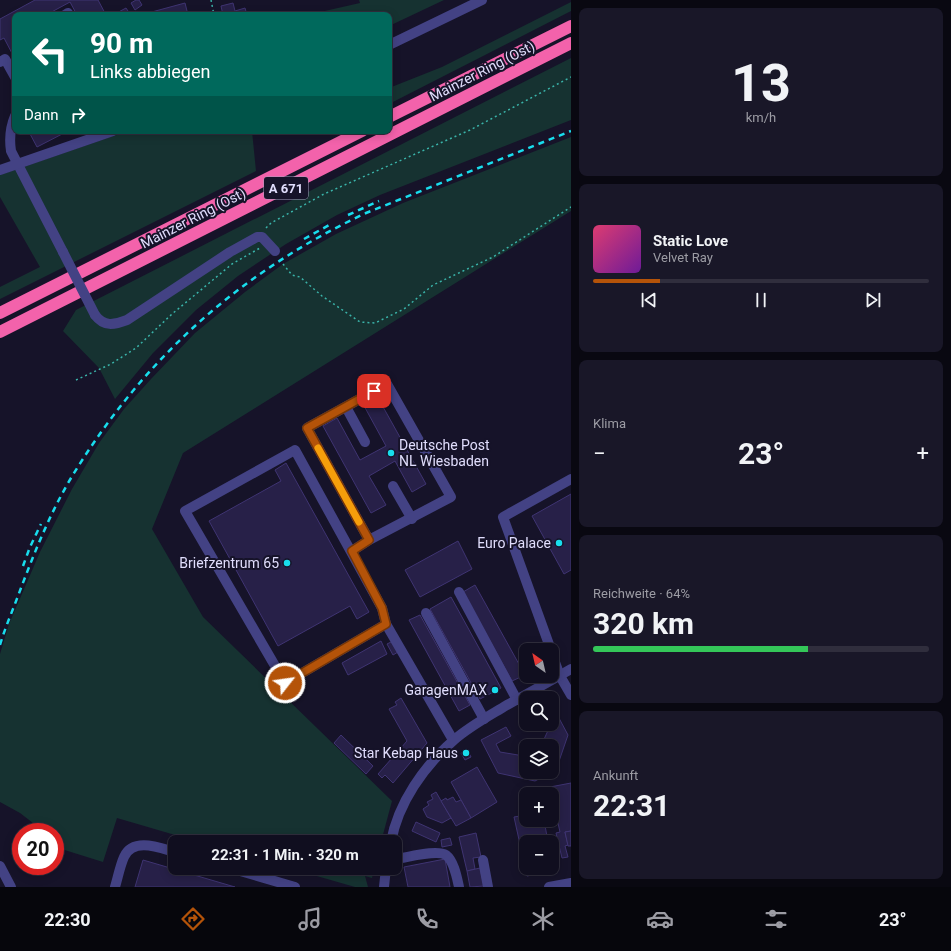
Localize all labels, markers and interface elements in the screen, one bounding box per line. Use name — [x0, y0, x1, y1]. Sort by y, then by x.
text: 90 m — [90, 27, 153, 60]
icon: left — [24, 28, 76, 80]
street label: Mainzer Ring (Ost) — [427, 38, 538, 105]
text: 13 — [731, 53, 791, 114]
text: Links abbiegen — [90, 61, 210, 82]
icon: right — [67, 104, 89, 126]
text: Dann — [24, 106, 59, 124]
text: km/h — [746, 110, 776, 125]
road number: A 671 — [264, 177, 308, 199]
street label: Mainzer Ring (Ost) — [138, 185, 249, 252]
text: Static Love — [653, 232, 728, 250]
text: Velvet Ray — [653, 250, 713, 265]
icon: previous — [638, 289, 660, 311]
icon: pause — [750, 289, 772, 311]
icon: next — [862, 289, 884, 311]
pin — [357, 374, 391, 408]
icon: arrive — [363, 380, 385, 402]
text: Klima — [593, 416, 626, 431]
text: 23° — [738, 436, 784, 471]
place label: Deutsche Post NL Wiesbaden — [399, 437, 490, 469]
text: − — [593, 441, 606, 466]
text: + — [917, 441, 929, 466]
marker: Deutsche Post NL Wiesbaden — [386, 448, 396, 458]
place label: Euro Palace — [477, 535, 551, 551]
marker: Euro Palace — [554, 538, 564, 548]
place label: Briefzentrum 65 — [179, 555, 279, 571]
marker: Briefzentrum 65 — [282, 558, 292, 568]
text: Reichweite · 64% — [593, 586, 690, 601]
text: 320 km — [593, 606, 694, 641]
north arrow — [519, 643, 559, 683]
map controls — [519, 643, 559, 875]
position arrow — [264, 662, 306, 704]
place label: GaragenMAX — [404, 682, 487, 698]
marker: GaragenMAX — [490, 685, 500, 695]
button: search — [519, 691, 559, 731]
button: layers — [519, 739, 559, 779]
place label: Star Kebap Haus — [354, 745, 458, 761]
marker: Star Kebap Haus — [461, 748, 471, 758]
text: Ankunft — [593, 768, 638, 783]
button: + — [519, 787, 559, 827]
text: 22:31 — [593, 788, 670, 823]
speed limit sign: 20 — [12, 823, 64, 875]
button: − — [519, 835, 559, 875]
text: 22:31 · 1 Min. · 320 m — [211, 846, 359, 864]
icon: directions — [179, 905, 207, 933]
icon: music — [296, 905, 324, 933]
icon: phone — [413, 905, 441, 933]
icon: climate — [529, 905, 557, 933]
icon: car — [646, 905, 674, 933]
icon: filters — [762, 905, 790, 933]
text: 22:30 — [44, 909, 91, 930]
text: 23° — [879, 909, 907, 930]

